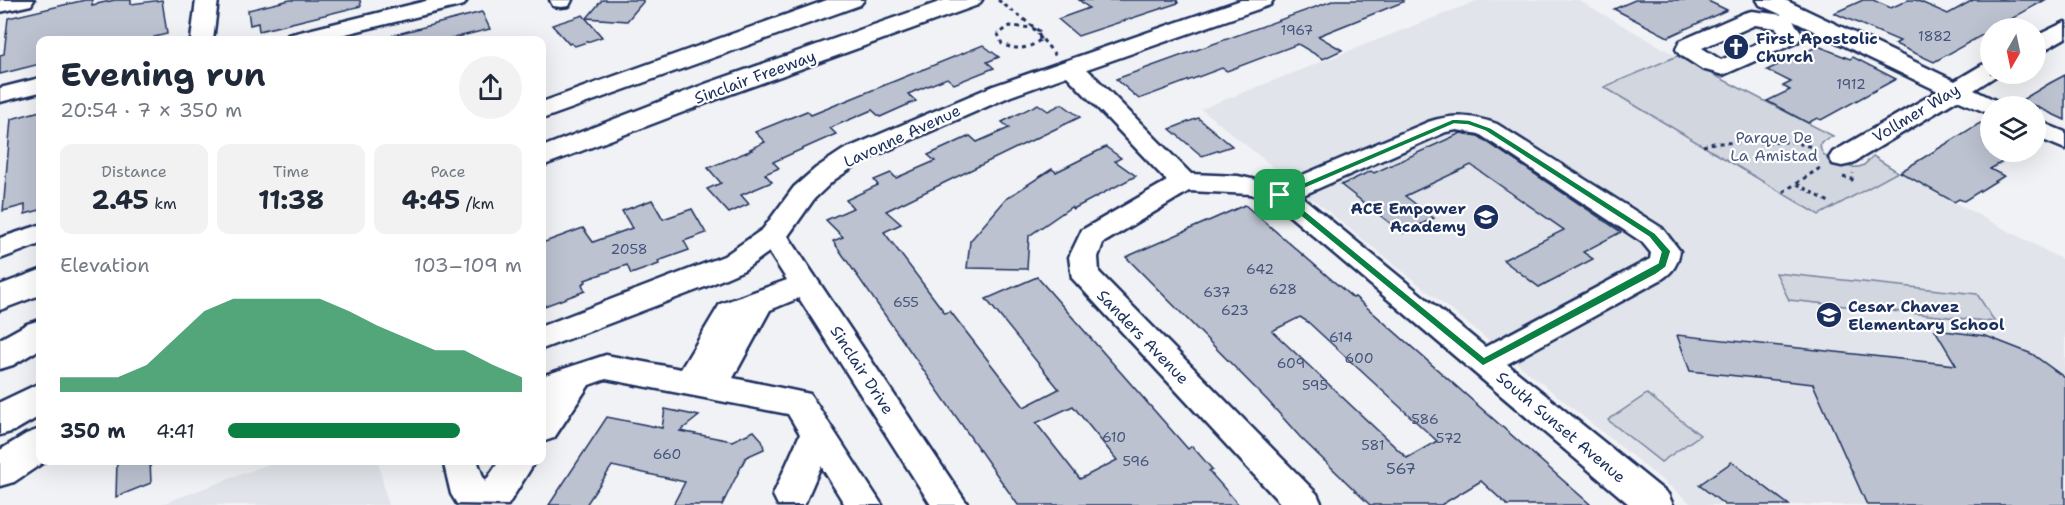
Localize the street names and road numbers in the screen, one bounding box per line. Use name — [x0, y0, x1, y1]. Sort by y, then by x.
street label: Sinclair Freeway — [691, 45, 819, 109]
street label: Vollmer Way — [1869, 79, 1963, 147]
street label: Lavonne Avenue — [840, 100, 964, 172]
street label: Sanders Avenue — [1092, 285, 1194, 389]
street label: Sinclair Drive — [825, 322, 899, 418]
street label: South Sunset Avenue — [1492, 367, 1630, 487]

